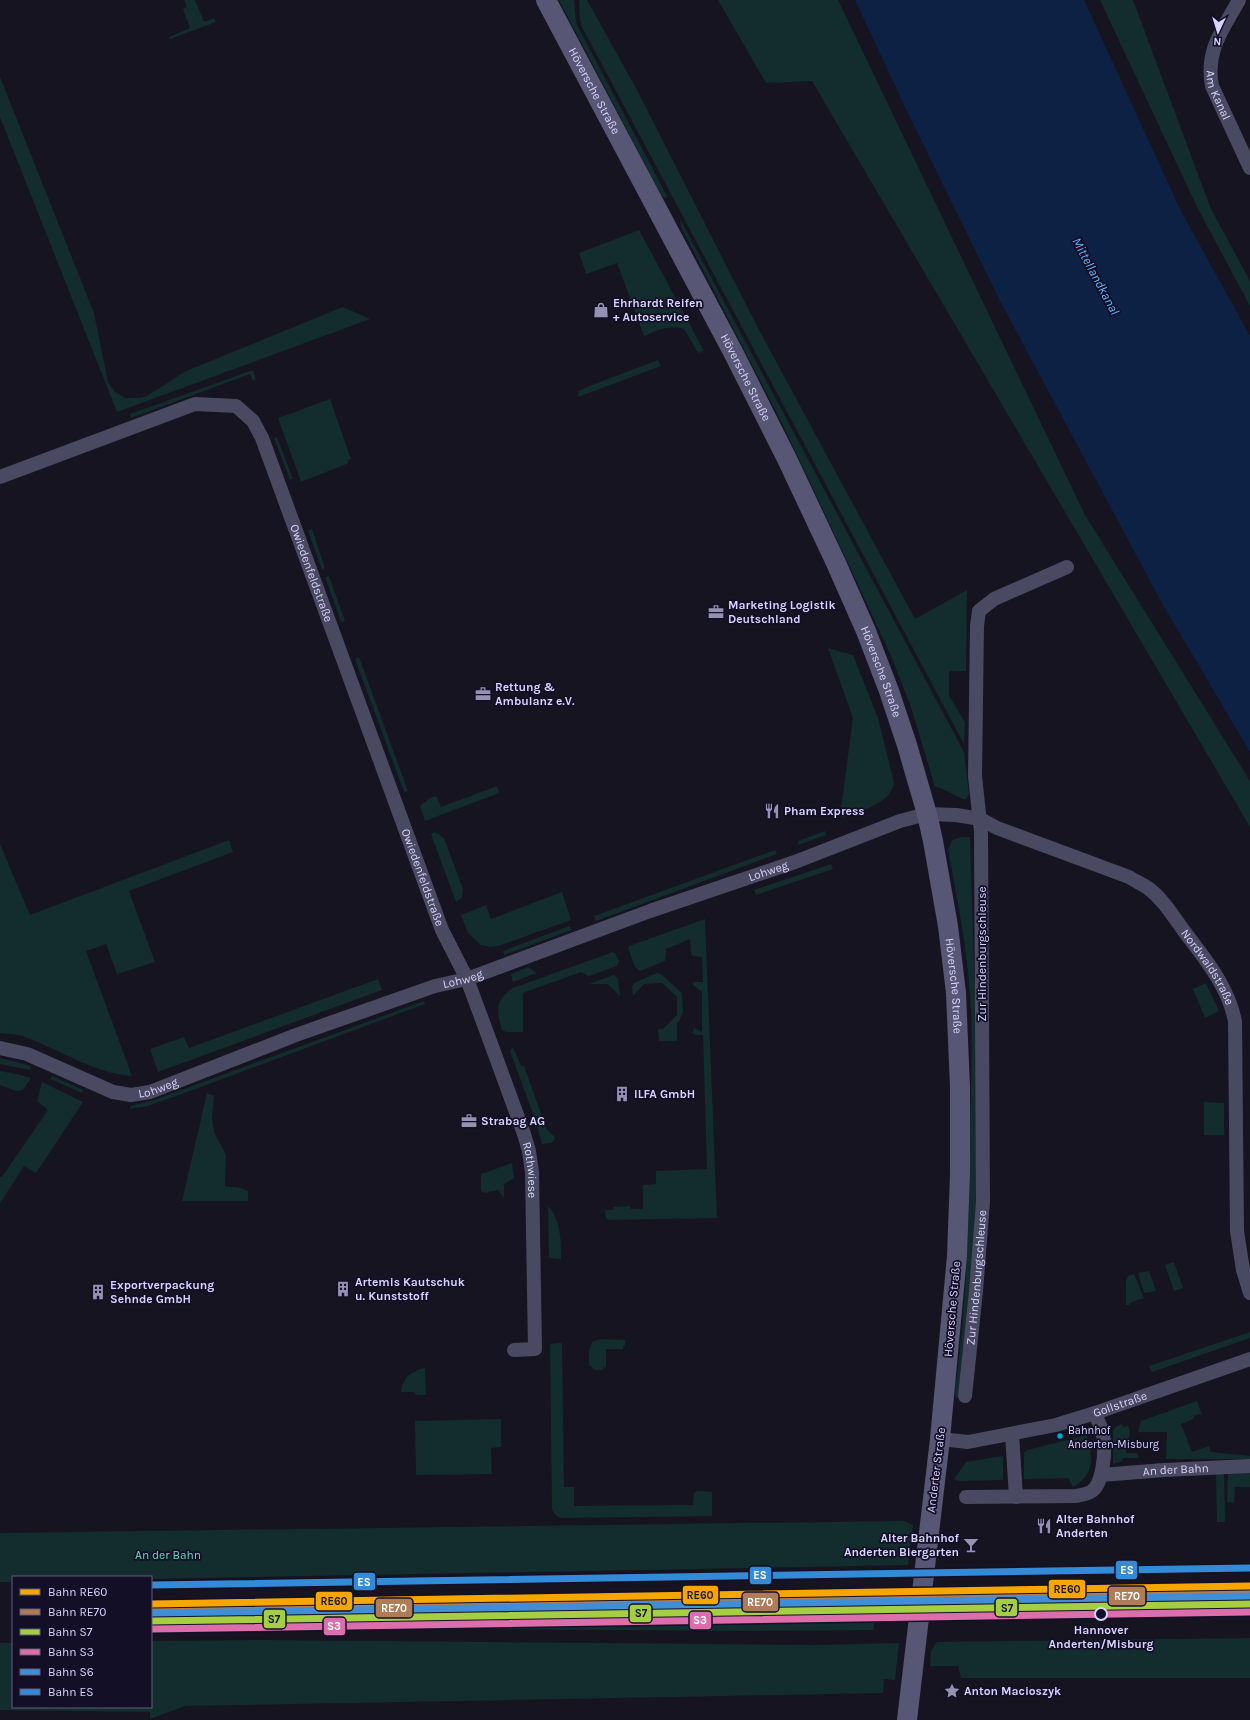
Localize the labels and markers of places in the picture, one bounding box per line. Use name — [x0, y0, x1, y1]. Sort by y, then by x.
place label: Ehrhardt Reifen + Autoservice — [613, 296, 703, 324]
shop icon: Ehrhardt Reifen + Autoservice — [592, 301, 610, 319]
place label: Marketing Logistik Deutschland — [728, 598, 836, 626]
office icon: Marketing Logistik Deutschland — [707, 603, 725, 621]
place label: Rettung & Ambulanz e.V. — [495, 680, 575, 708]
office icon: Rettung & Ambulanz e.V. — [474, 685, 492, 703]
restaurant icon: Pham Express — [763, 802, 781, 820]
place label: Pham Express — [784, 804, 865, 818]
building icon: ILFA GmbH — [613, 1085, 631, 1103]
place label: ILFA GmbH — [634, 1087, 695, 1101]
office icon: Strabag AG — [460, 1112, 478, 1130]
place label: Strabag AG — [481, 1114, 545, 1128]
place label: Artemis Kautschuk u. Kunststoff — [355, 1275, 465, 1303]
place label: Exportverpackung Sehnde GmbH — [110, 1278, 214, 1306]
building icon: Artemis Kautschuk u. Kunststoff — [334, 1280, 352, 1298]
building icon: Exportverpackung Sehnde GmbH — [89, 1283, 107, 1301]
place label: Bahnhof Anderten-Misburg — [1068, 1424, 1160, 1451]
marker: Bahnhof Anderten-Misburg — [1055, 1431, 1065, 1441]
place label: Alter Bahnhof Anderten — [1056, 1512, 1135, 1540]
restaurant icon: Alter Bahnhof Anderten — [1035, 1517, 1053, 1535]
place label: Alter Bahnhof Anderten Biergarten — [844, 1531, 960, 1559]
bar icon: Alter Bahnhof Anderten Biergarten — [962, 1536, 980, 1554]
marker: Hannover Anderten/Misburg — [1094, 1607, 1108, 1621]
place label: Hannover Anderten/Misburg — [1049, 1623, 1153, 1651]
place icon: Anton Macioszyk — [943, 1682, 961, 1700]
place label: Anton Macioszyk — [964, 1684, 1061, 1698]

